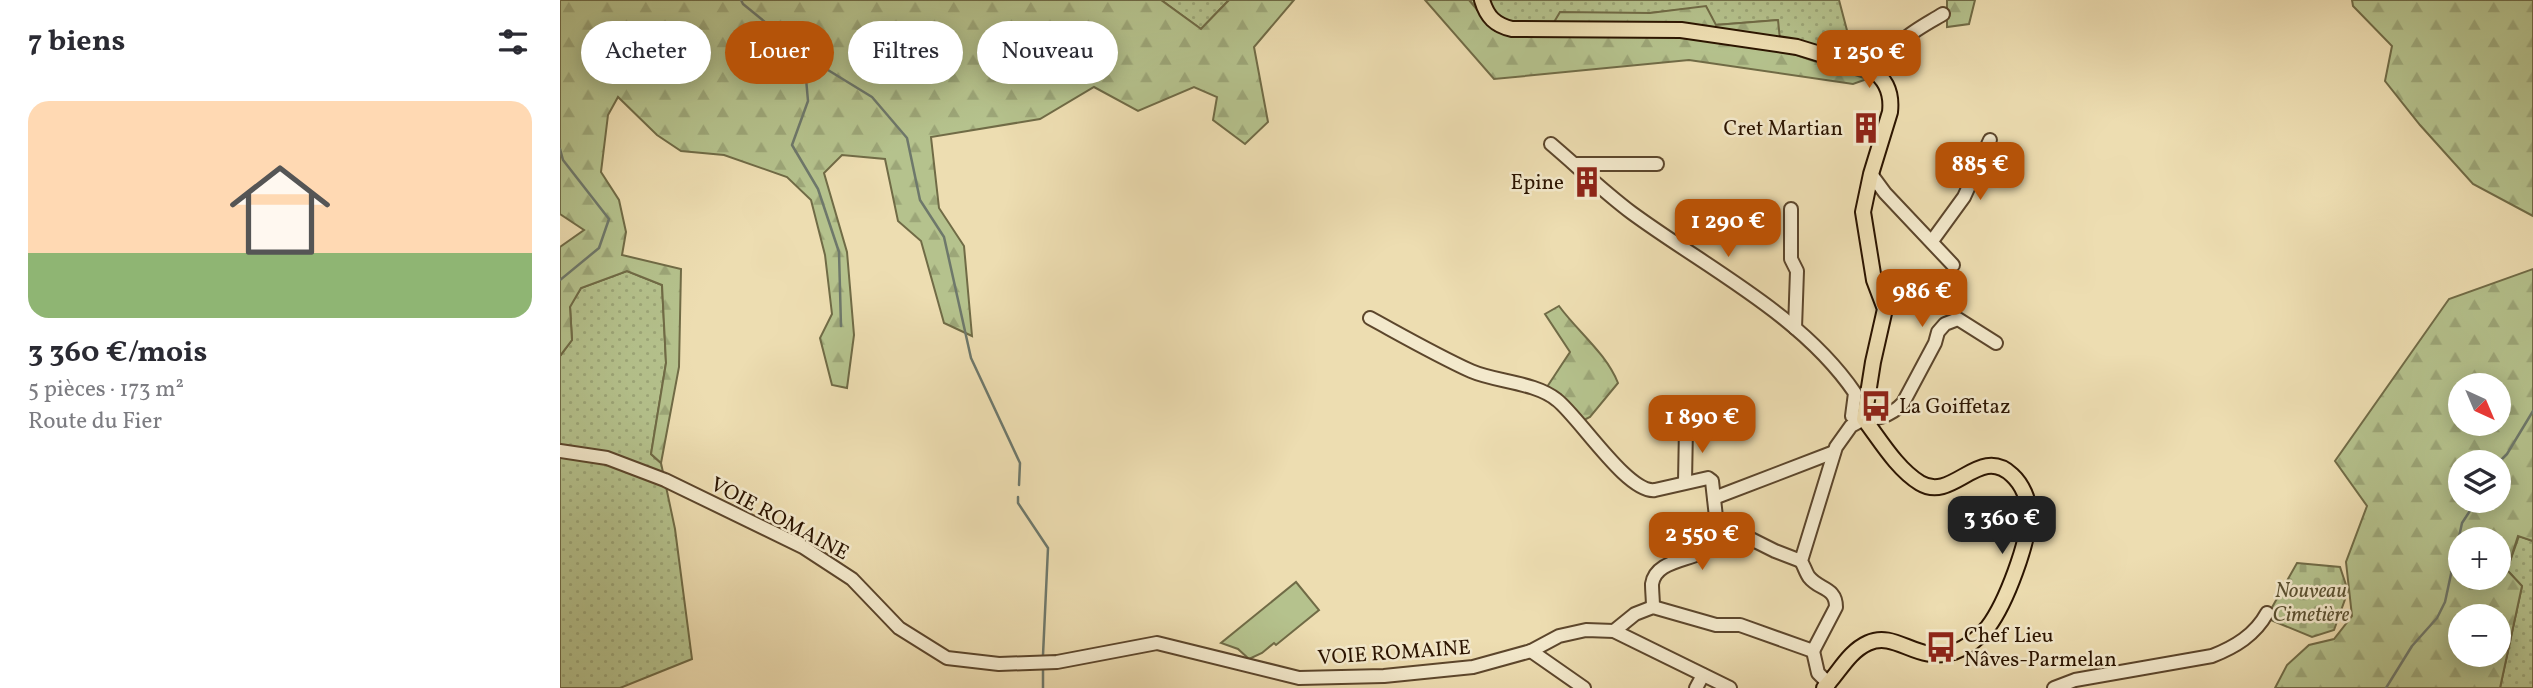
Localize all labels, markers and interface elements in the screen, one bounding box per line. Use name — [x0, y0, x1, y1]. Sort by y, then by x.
text: 7 biens — [28, 21, 125, 63]
chip: Acheter — [581, 21, 711, 84]
chip: Louer — [725, 21, 834, 84]
chip: Filtres — [848, 21, 963, 84]
chip: Nouveau — [977, 21, 1118, 84]
icon: filters — [494, 23, 532, 61]
pin: 1 250 € — [1804, 31, 1934, 90]
text: 1 250 € — [1833, 37, 1905, 69]
building icon: Cret Martian — [1849, 111, 1883, 145]
place label: Cret Martian — [1723, 115, 1843, 144]
pin: 885 € — [1931, 142, 2029, 202]
icon: home — [217, 147, 343, 273]
text: 885 € — [1951, 149, 2009, 181]
building icon: Epine — [1570, 165, 1604, 199]
place label: Epine — [1511, 169, 1564, 198]
pin: 1 290 € — [1663, 200, 1793, 259]
text: 1 290 € — [1691, 206, 1765, 238]
pin: 986 € — [1873, 270, 1971, 329]
text: 986 € — [1892, 276, 1952, 308]
text: 3 360 €/mois — [28, 332, 207, 374]
north arrow — [2448, 373, 2511, 436]
map controls — [2448, 373, 2511, 667]
text: 5 pièces · 173 m² — [28, 374, 184, 406]
bus stop icon: La Goiffetaz — [1859, 389, 1893, 423]
place label: La Goiffetaz — [1899, 393, 2011, 422]
pin: 1 890 € — [1637, 396, 1767, 455]
text: 1 890 € — [1664, 402, 1740, 434]
text: Route du Fier — [28, 406, 162, 438]
button: layers — [2448, 450, 2511, 513]
street label: VOIE ROMAINE — [705, 471, 854, 568]
pin: 3 360 € — [1937, 496, 2067, 556]
text: 3 360 € — [1964, 503, 2040, 535]
pin: 2 550 € — [1637, 512, 1767, 572]
text: 2 550 € — [1665, 519, 1739, 551]
button: + — [2448, 527, 2511, 590]
park label: Nouveau Cimetière — [2273, 577, 2350, 630]
button: − — [2448, 604, 2511, 667]
place label: Chef Lieu Nâves-Parmelan — [1964, 622, 2117, 675]
bus stop icon: Chef Lieu Nâves-Parmelan — [1924, 630, 1958, 664]
street label: VOIE ROMAINE — [1317, 634, 1472, 673]

